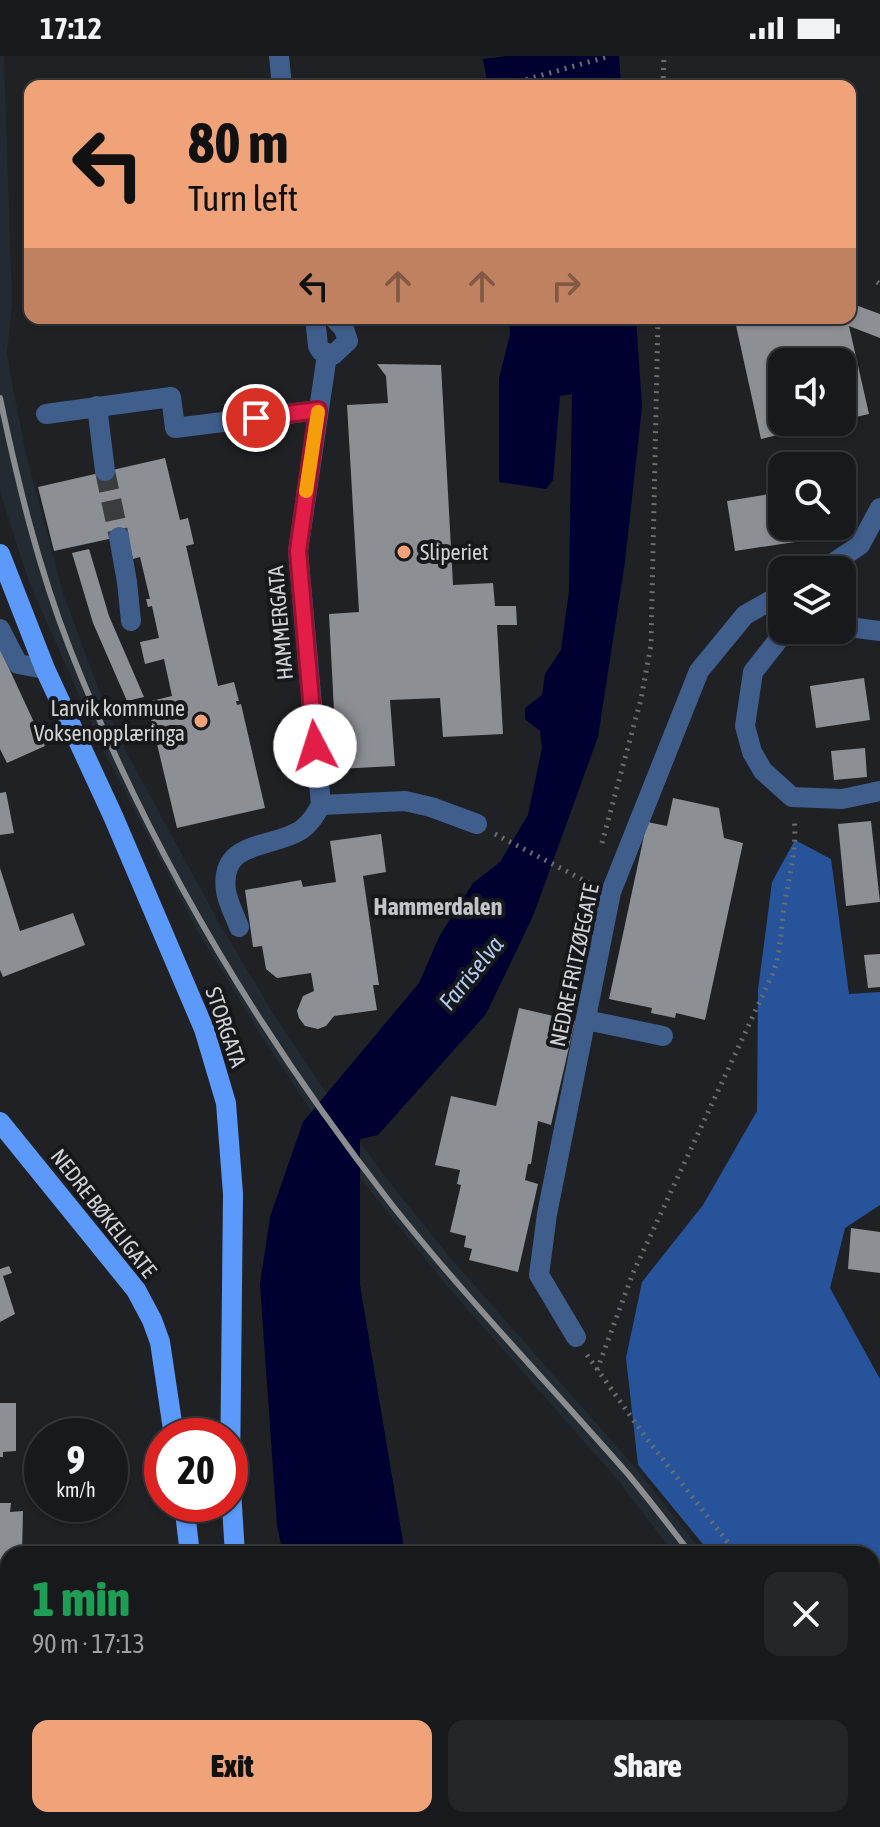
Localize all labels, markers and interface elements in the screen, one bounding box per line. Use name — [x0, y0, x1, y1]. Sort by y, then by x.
text: 17:12 — [40, 11, 102, 45]
text: 80 m — [188, 111, 289, 175]
icon: left — [56, 112, 160, 216]
text: Turn left — [188, 177, 298, 219]
icon: left — [292, 264, 336, 308]
icon: ahead — [376, 264, 420, 308]
icon: ahead — [460, 264, 504, 308]
icon: right — [544, 264, 588, 308]
map controls — [768, 348, 856, 644]
button: sound — [768, 348, 856, 436]
pin — [222, 384, 290, 452]
icon: arrive — [234, 396, 278, 440]
button: search — [768, 452, 856, 540]
place label: Sliperiet — [420, 539, 488, 565]
marker: Sliperiet — [395, 543, 413, 561]
button: layers — [768, 556, 856, 644]
street label: HAMMERGATA — [262, 565, 298, 681]
place label: Larvik kommune Voksenopplæringa — [34, 695, 185, 746]
position arrow — [273, 704, 357, 788]
marker: Larvik kommune Voksenopplæringa — [192, 712, 210, 730]
street label: NEDRE FRITZØEGATE — [544, 881, 604, 1049]
district label: Hammerdalen — [374, 893, 502, 920]
water label: Farriselva — [433, 931, 509, 1015]
street label: STORGATA — [200, 983, 252, 1071]
street label: NEDRE BØKELIGATE — [46, 1143, 163, 1283]
speed limit sign: 20 — [144, 1418, 248, 1522]
text: 9 — [67, 1437, 85, 1482]
text: km/h — [56, 1478, 96, 1501]
text: 1 min — [32, 1571, 130, 1626]
button: close — [764, 1572, 848, 1656]
text: 90 m · 17:13 — [32, 1629, 145, 1659]
button: Exit — [32, 1720, 432, 1812]
button: Share — [448, 1720, 848, 1812]

